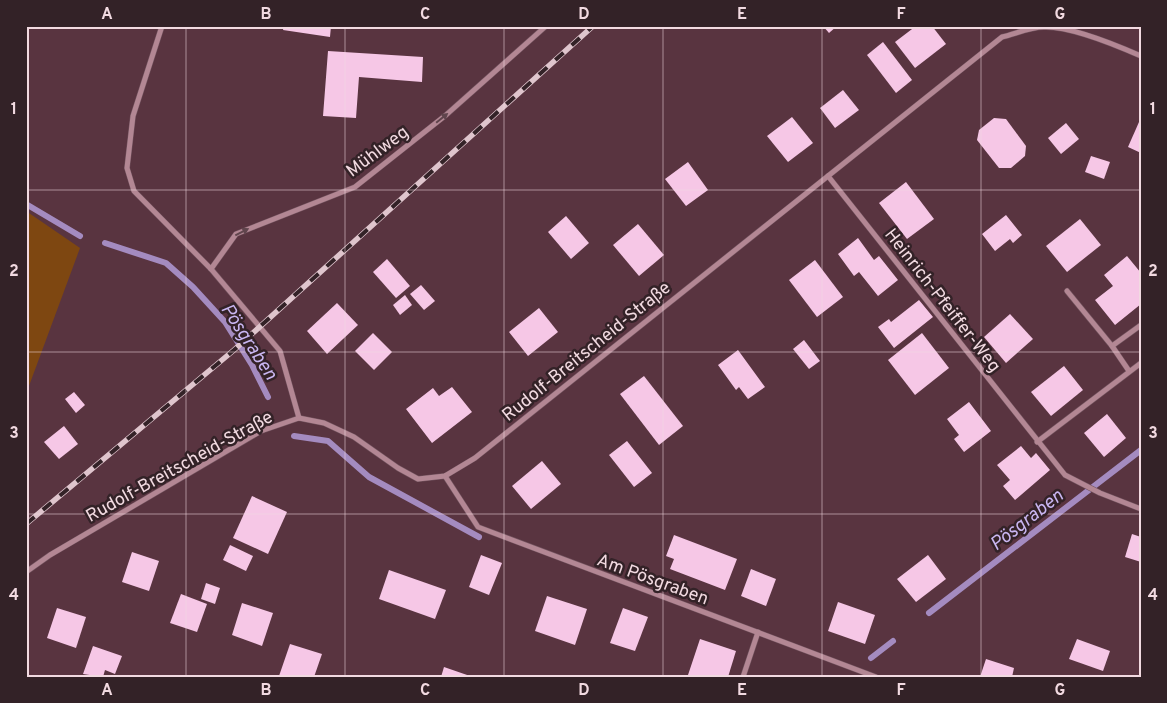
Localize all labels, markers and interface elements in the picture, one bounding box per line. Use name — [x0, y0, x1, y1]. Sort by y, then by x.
text: A — [101, 5, 113, 25]
text: B — [260, 5, 272, 25]
text: C — [420, 5, 430, 25]
text: D — [578, 5, 590, 25]
text: E — [737, 5, 747, 25]
text: F — [896, 5, 906, 25]
text: G — [1055, 5, 1065, 25]
text: 1 — [11, 100, 17, 120]
text: 1 — [1150, 100, 1156, 120]
one-way arrow — [435, 113, 448, 124]
street label: Mühlweg — [342, 121, 414, 183]
street label: Heinrich-Pfeiffer-Weg — [878, 224, 1005, 378]
one-way arrow — [235, 228, 249, 236]
text: 2 — [9, 262, 19, 282]
text: 2 — [1148, 262, 1158, 282]
street label: Rudolf-Breitscheid-Straße — [498, 277, 676, 427]
water label: Pösgraben — [215, 299, 282, 386]
street label: Rudolf-Breitscheid-Straße — [82, 406, 277, 528]
text: 3 — [9, 424, 19, 444]
text: 3 — [1148, 424, 1158, 444]
water label: Pösgraben — [986, 484, 1069, 557]
street label: Am Pösgraben — [593, 550, 712, 611]
text: 4 — [9, 586, 19, 606]
text: 4 — [1148, 586, 1158, 606]
text: A — [101, 681, 113, 701]
text: B — [260, 681, 272, 701]
text: C — [420, 681, 430, 701]
text: D — [578, 681, 590, 701]
text: E — [737, 681, 747, 701]
text: F — [896, 681, 906, 701]
text: G — [1055, 681, 1065, 701]

